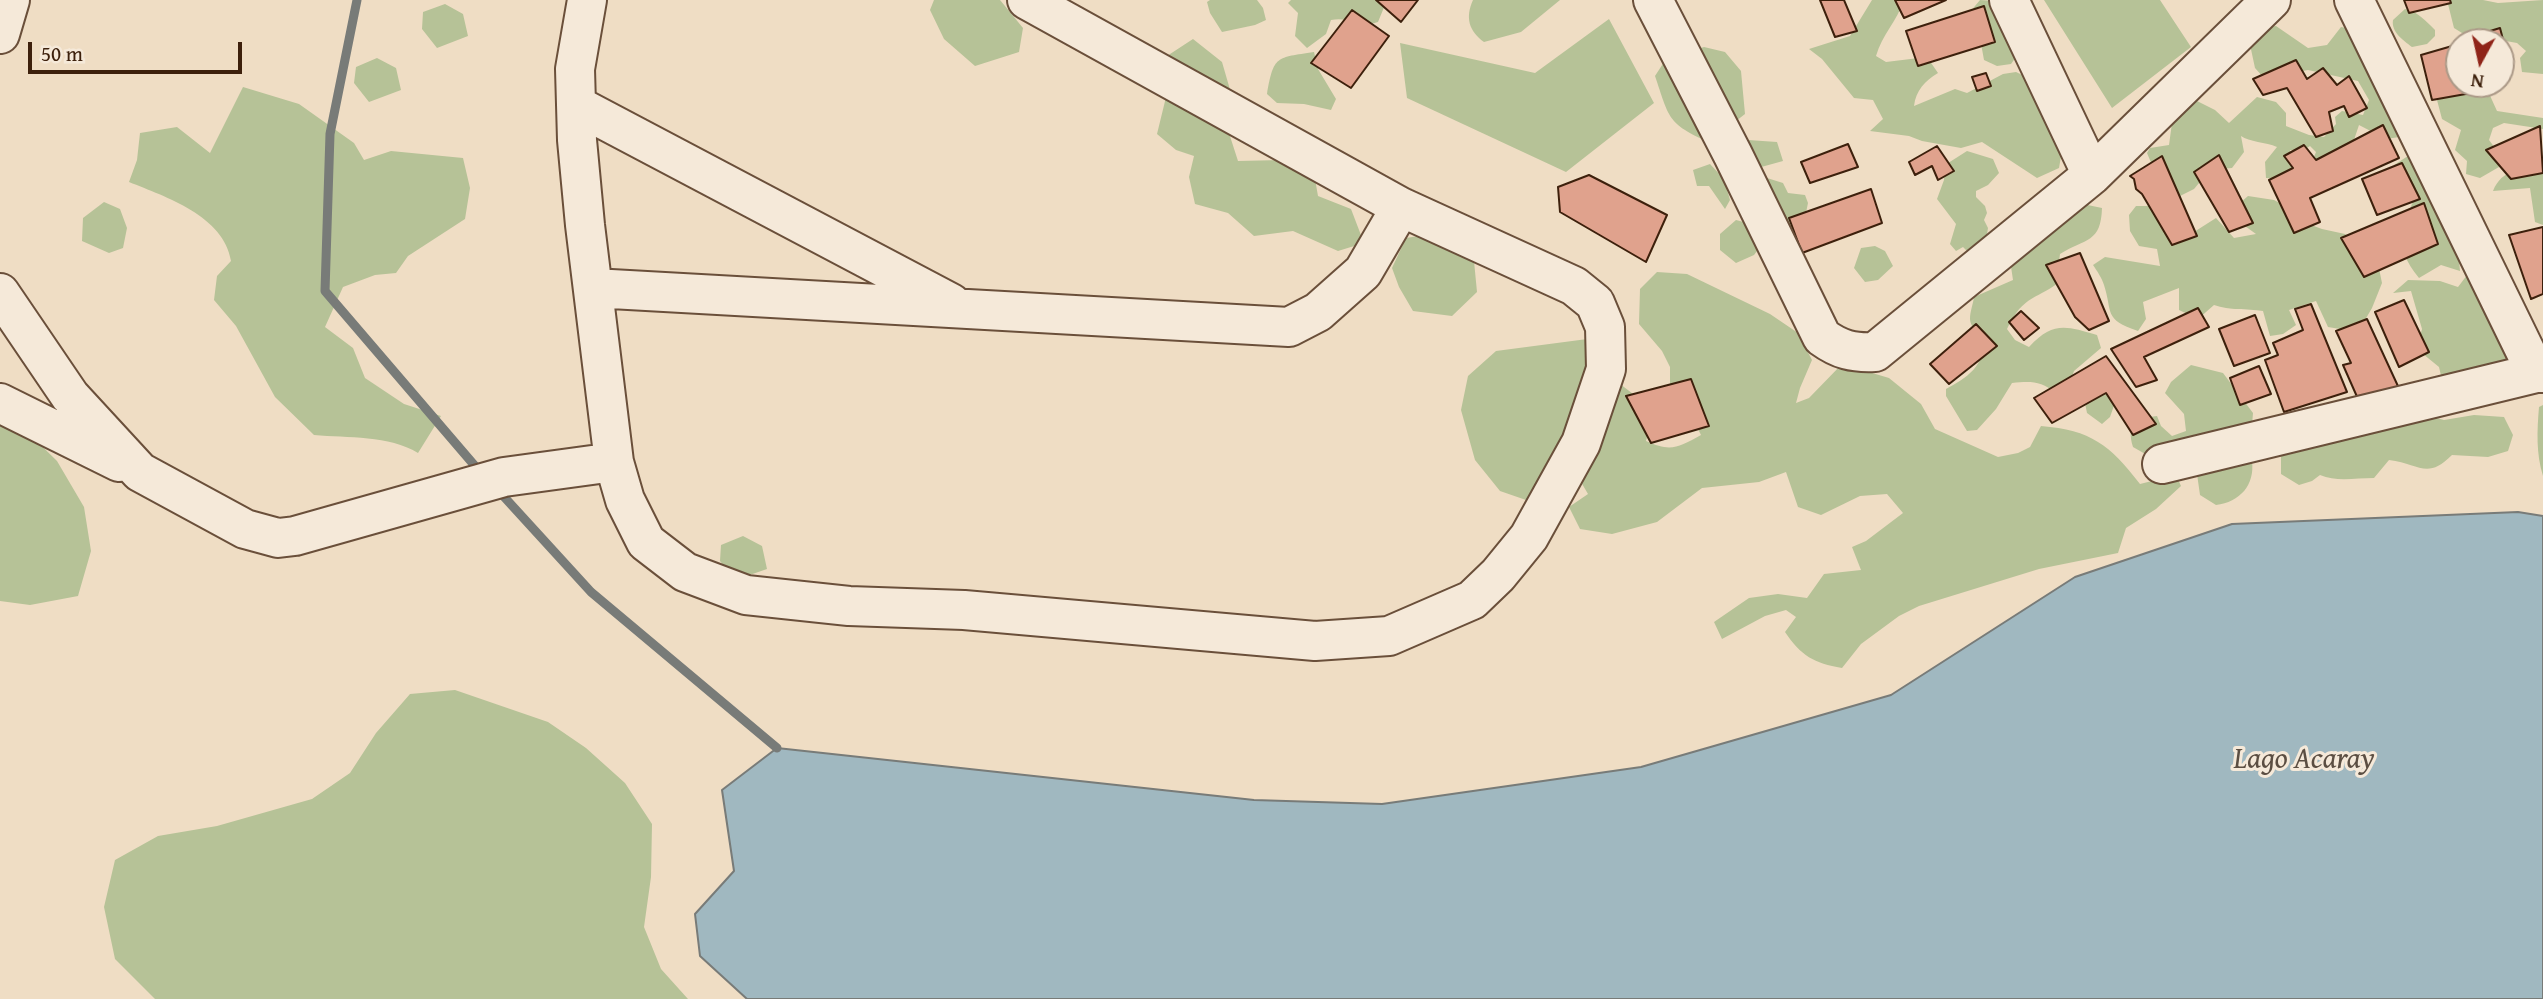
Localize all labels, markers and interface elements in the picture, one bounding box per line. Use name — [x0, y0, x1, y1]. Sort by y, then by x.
scale bar — [32, 28, 245, 72]
north arrow — [2445, 28, 2515, 98]
text: 50 m — [41, 38, 83, 69]
text: N — [2469, 67, 2486, 97]
water label: Lago Acaray — [2234, 742, 2374, 778]

